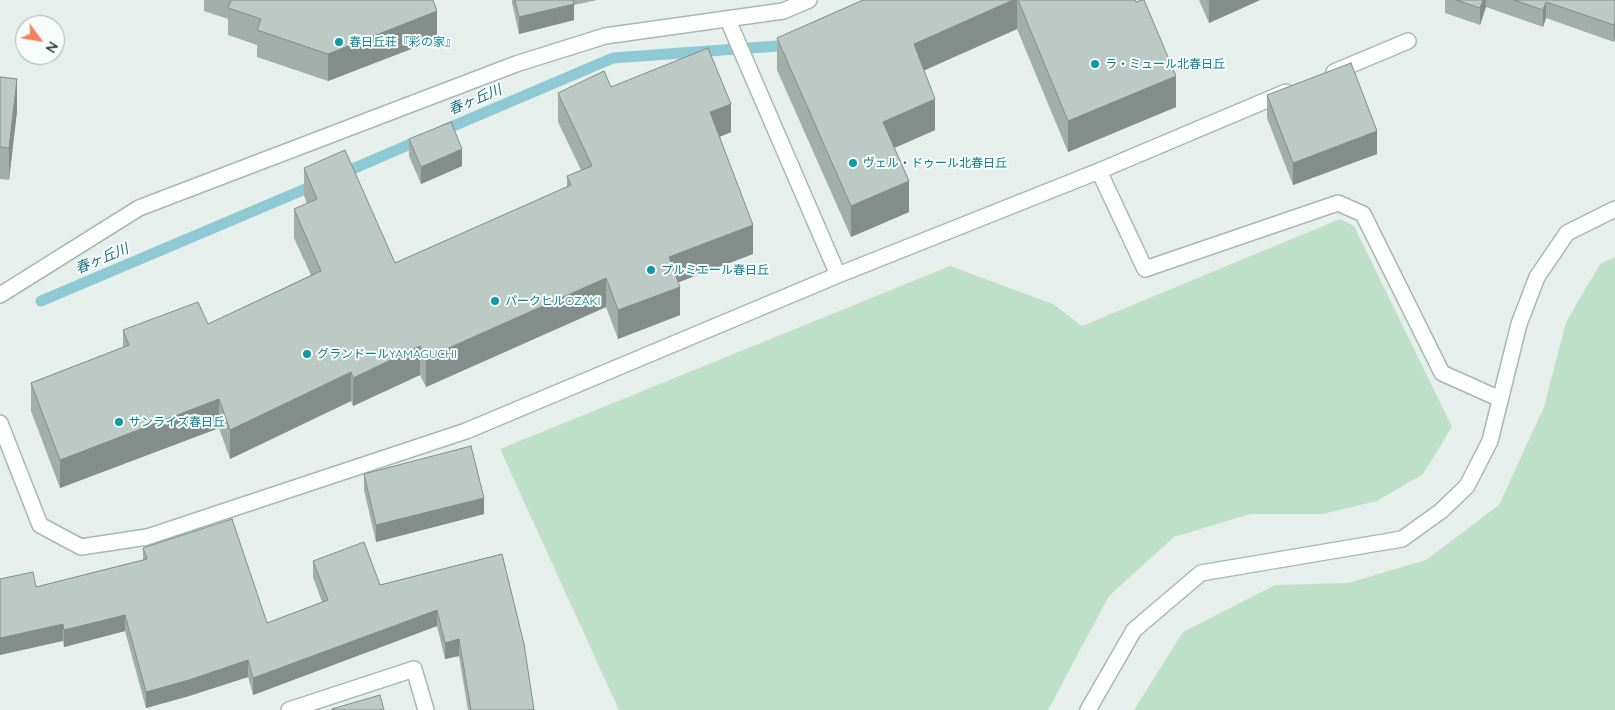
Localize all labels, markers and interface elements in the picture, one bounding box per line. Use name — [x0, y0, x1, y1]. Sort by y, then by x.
north arrow — [15, 15, 65, 65]
place label: 春日丘荘『彩の家』 — [349, 35, 457, 49]
marker: 春日丘荘『彩の家』 — [333, 36, 345, 48]
text: N — [42, 38, 62, 57]
place label: ラ・ミュール北春日丘 — [1105, 57, 1225, 71]
marker: ラ・ミュール北春日丘 — [1089, 58, 1101, 70]
water label: 春ヶ丘川 — [446, 81, 504, 119]
place label: ヴェル・ドゥール北春日丘 — [863, 156, 1007, 170]
marker: ヴェル・ドゥール北春日丘 — [847, 157, 859, 169]
water label: 春ヶ丘川 — [73, 240, 131, 278]
place label: プルミエール春日丘 — [661, 263, 769, 277]
marker: プルミエール春日丘 — [645, 264, 657, 276]
place label: パークヒルOZAKI — [505, 294, 601, 308]
marker: パークヒルOZAKI — [489, 295, 501, 307]
place label: グランドールYAMAGUCHI — [317, 347, 457, 361]
marker: グランドールYAMAGUCHI — [301, 348, 313, 360]
place label: サンライズ春日丘 — [129, 415, 225, 429]
marker: サンライズ春日丘 — [113, 416, 125, 428]

